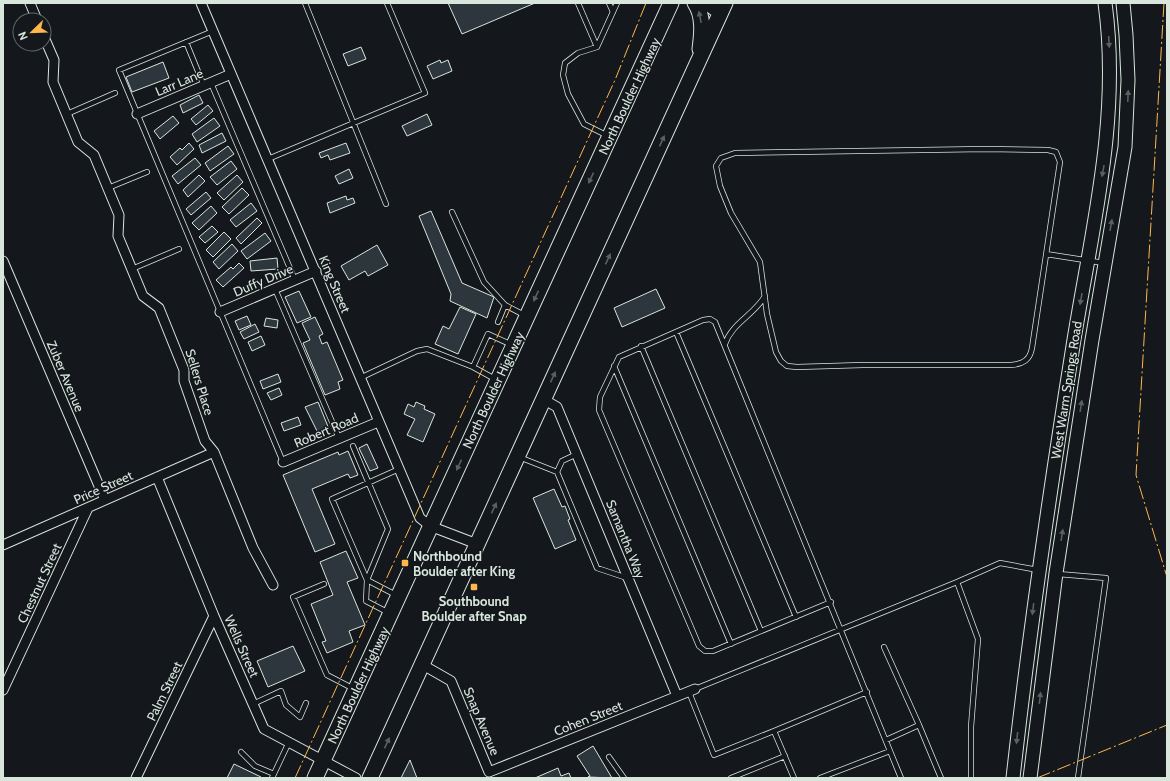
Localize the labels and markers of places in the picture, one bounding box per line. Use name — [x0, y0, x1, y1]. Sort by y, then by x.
place label: Northbound Boulder after King — [413, 548, 515, 579]
marker: Northbound Boulder after King — [400, 558, 410, 568]
marker: Southbound Boulder after Snap — [469, 582, 479, 592]
place label: Southbound Boulder after Snap — [421, 593, 527, 624]

